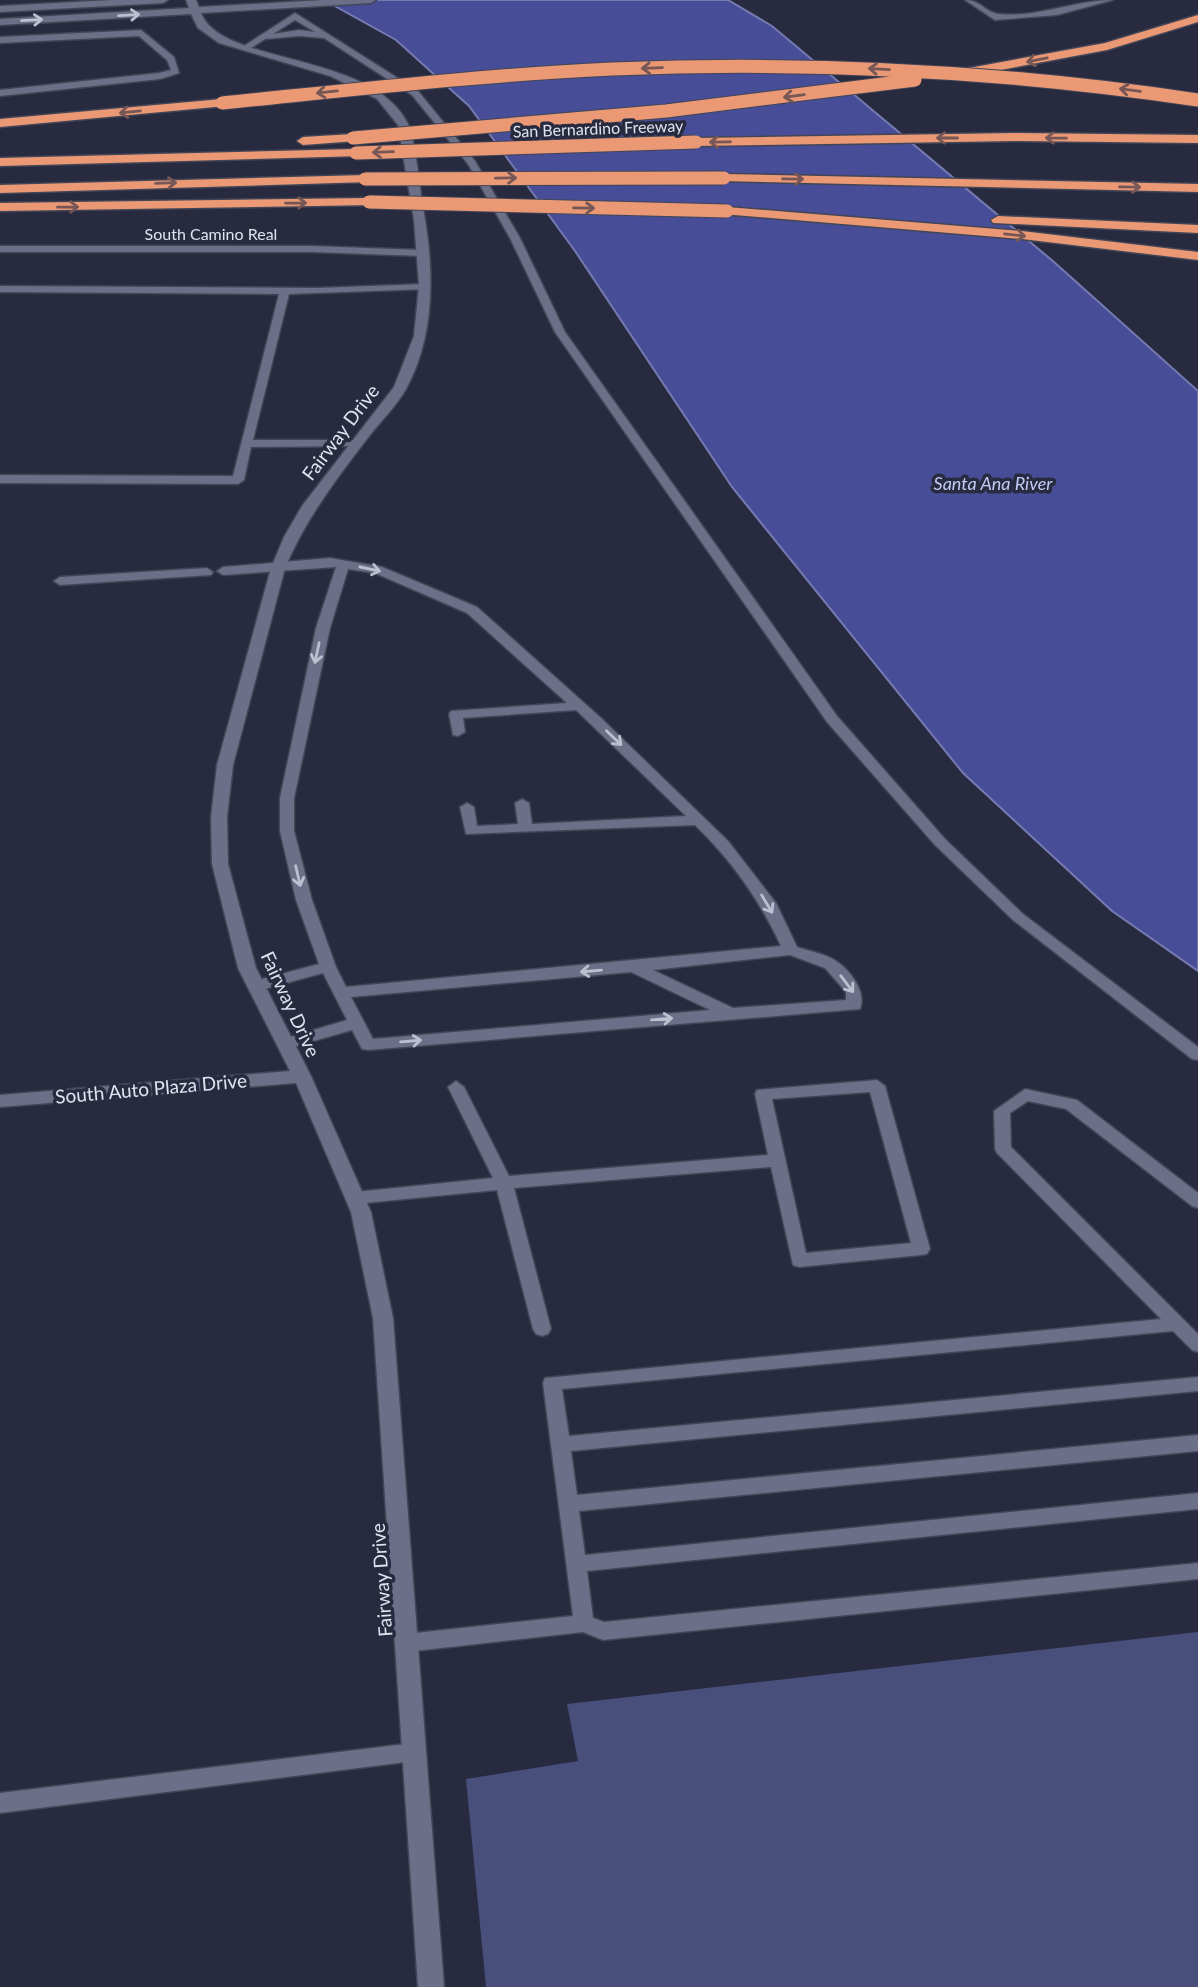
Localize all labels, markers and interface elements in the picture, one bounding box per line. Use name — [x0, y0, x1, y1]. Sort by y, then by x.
one-way arrow — [117, 8, 140, 21]
one-way arrow — [20, 14, 43, 27]
one-way arrow — [1027, 54, 1049, 68]
one-way arrow — [641, 61, 664, 75]
one-way arrow — [869, 62, 891, 75]
one-way arrow — [1120, 84, 1142, 97]
one-way arrow — [317, 86, 339, 99]
one-way arrow — [783, 89, 806, 102]
one-way arrow — [119, 105, 142, 118]
street label: San Bernardino Freeway — [512, 116, 684, 140]
one-way arrow — [936, 131, 959, 145]
one-way arrow — [1045, 131, 1068, 145]
one-way arrow — [708, 135, 731, 148]
one-way arrow — [371, 146, 394, 159]
one-way arrow — [495, 171, 518, 185]
one-way arrow — [781, 172, 804, 185]
one-way arrow — [154, 177, 177, 190]
one-way arrow — [1119, 180, 1142, 194]
one-way arrow — [284, 197, 307, 210]
one-way arrow — [56, 200, 79, 213]
one-way arrow — [573, 201, 596, 214]
street label: South Camino Real — [145, 224, 277, 243]
one-way arrow — [1003, 229, 1026, 242]
street label: Fairway Drive — [297, 380, 383, 484]
water label: Santa Ana River — [934, 472, 1053, 494]
one-way arrow — [358, 562, 381, 576]
one-way arrow — [310, 641, 324, 664]
one-way arrow — [605, 729, 622, 746]
one-way arrow — [292, 864, 305, 887]
one-way arrow — [761, 894, 775, 914]
street label: Fairway Drive — [257, 948, 325, 1060]
one-way arrow — [580, 964, 603, 977]
one-way arrow — [839, 974, 854, 992]
one-way arrow — [650, 1012, 673, 1025]
one-way arrow — [399, 1034, 422, 1047]
street label: South Auto Plaza Drive — [54, 1068, 248, 1108]
street label: Fairway Drive — [366, 1522, 396, 1638]

